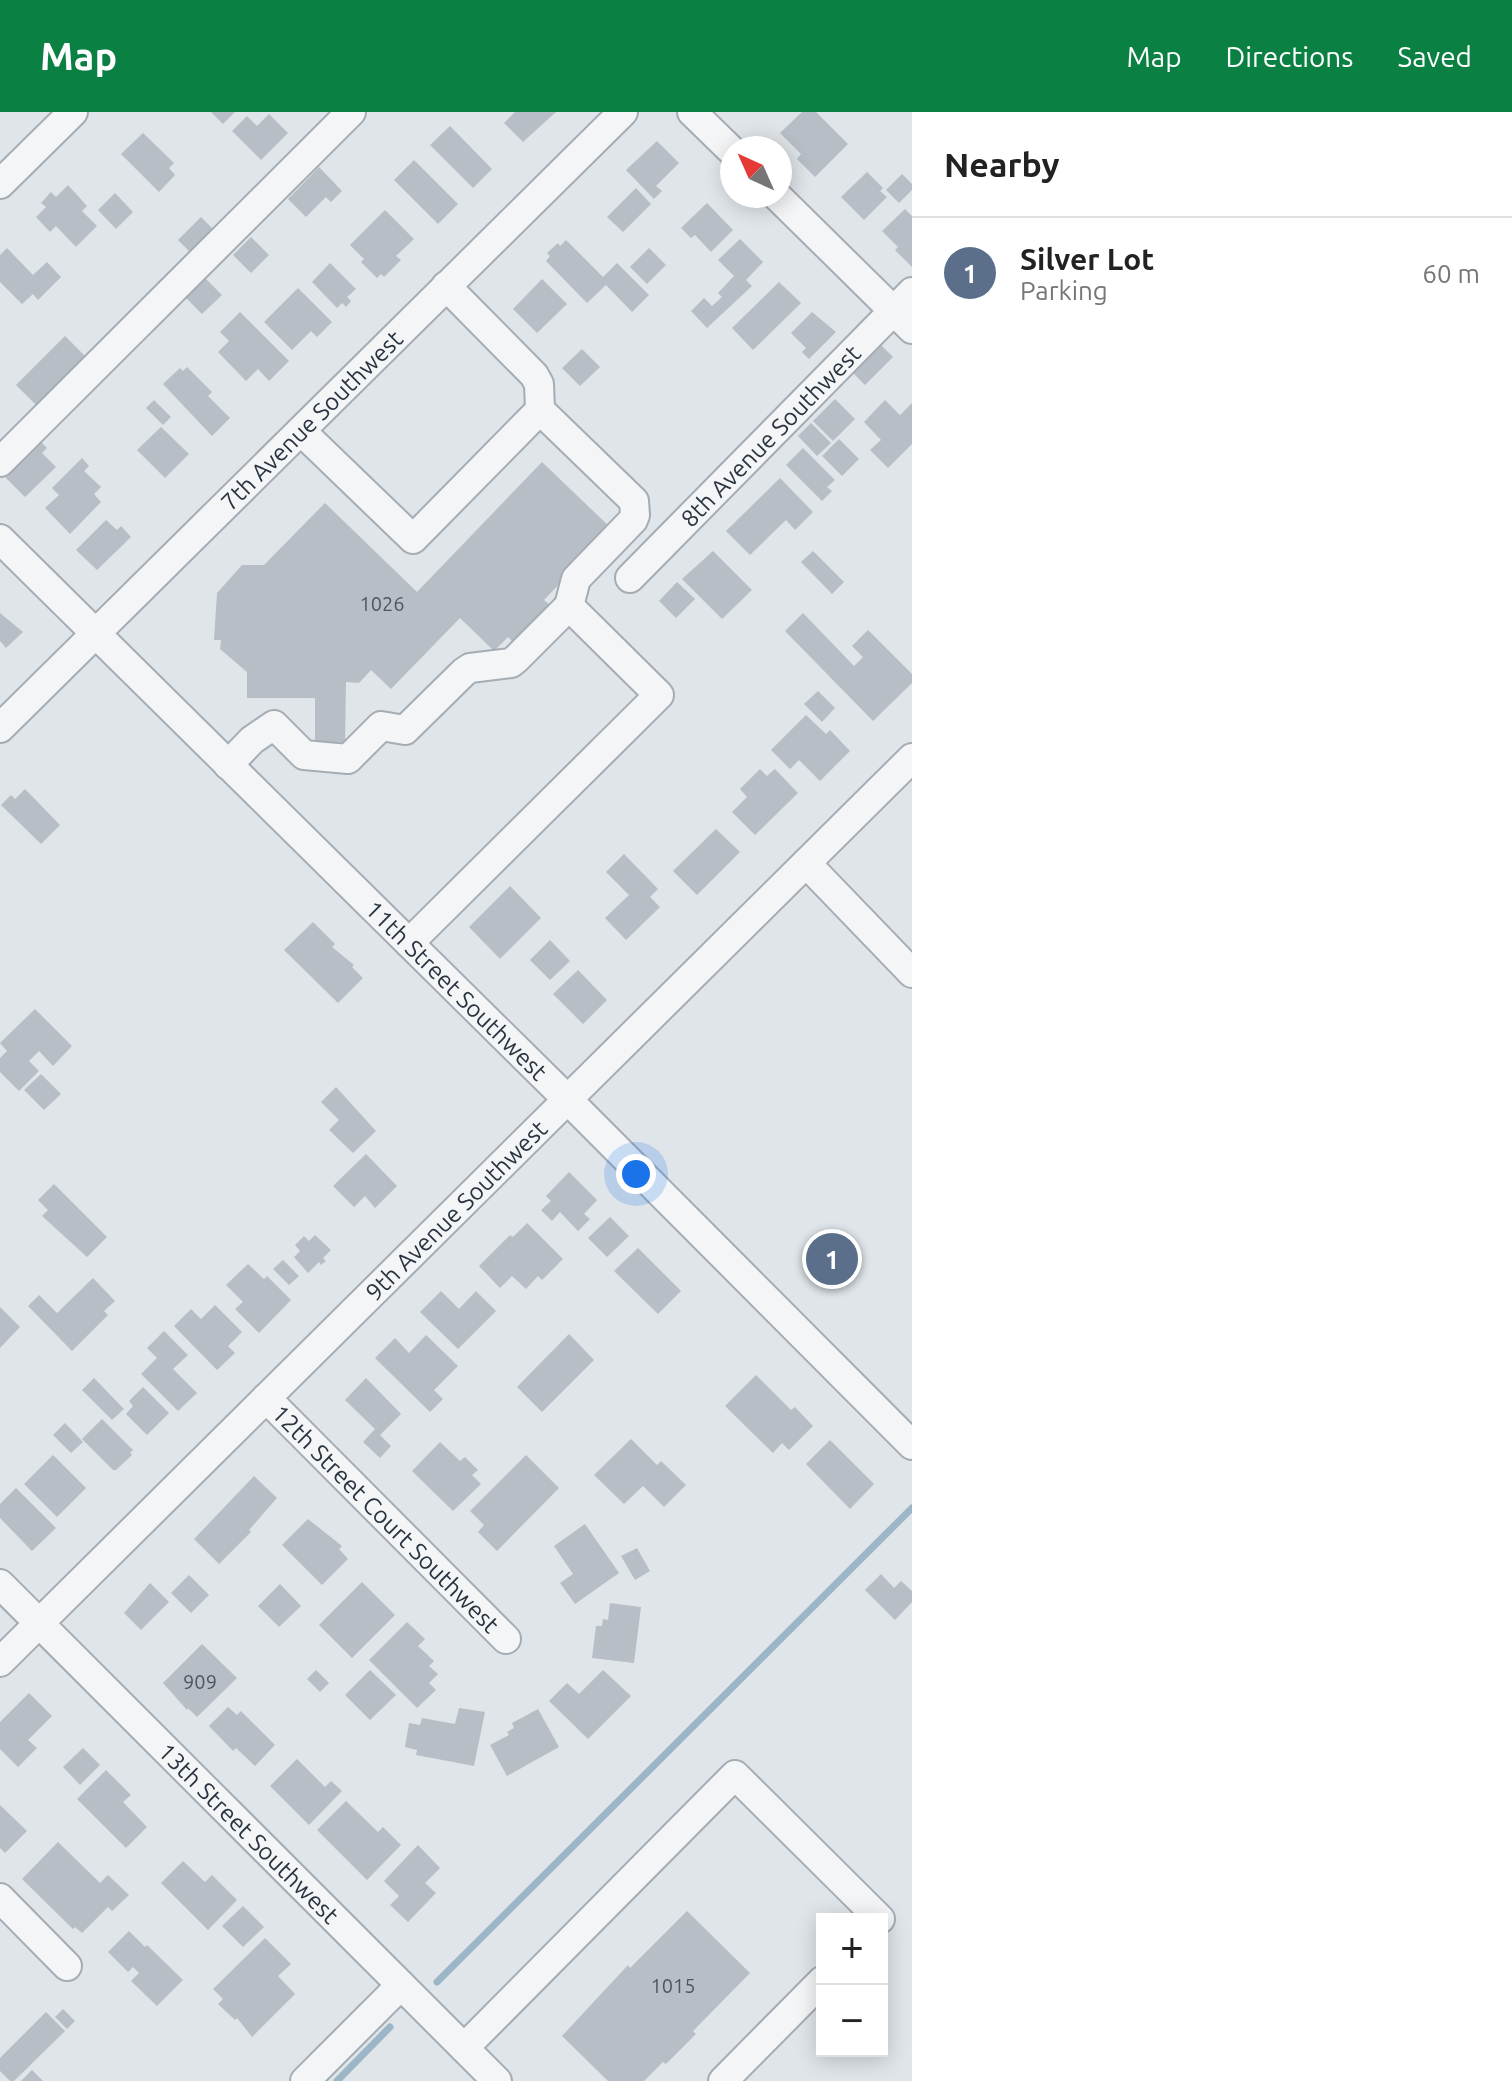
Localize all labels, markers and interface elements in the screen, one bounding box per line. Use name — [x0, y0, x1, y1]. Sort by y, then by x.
text: Map — [40, 35, 117, 77]
text: Map — [1126, 41, 1182, 72]
text: Directions — [1226, 41, 1353, 72]
text: Saved — [1397, 41, 1472, 72]
north arrow — [720, 136, 792, 208]
text: Nearby — [944, 145, 1059, 183]
text: Silver Lot — [1020, 242, 1154, 276]
text: 1 — [963, 259, 977, 288]
text: 60 m — [1422, 259, 1480, 288]
text: Parking — [1020, 276, 1108, 305]
street label: 7th Avenue Southwest — [215, 324, 408, 515]
street label: 8th Avenue Southwest — [675, 339, 866, 532]
house number: 1026 — [359, 592, 405, 615]
street label: 11th Street Southwest — [361, 895, 553, 1086]
street label: 9th Avenue Southwest — [360, 1114, 552, 1305]
your location — [616, 1154, 656, 1194]
pin: 1 — [806, 1229, 858, 1289]
street label: 12th Street Court Southwest — [267, 1399, 505, 1638]
house number: 909 — [183, 1670, 217, 1693]
street label: 13th Street Southwest — [153, 1737, 345, 1929]
map controls — [816, 1913, 888, 2057]
button: + — [816, 1913, 888, 1985]
house number: 1015 — [650, 1974, 696, 1997]
button: − — [816, 1985, 888, 2057]

